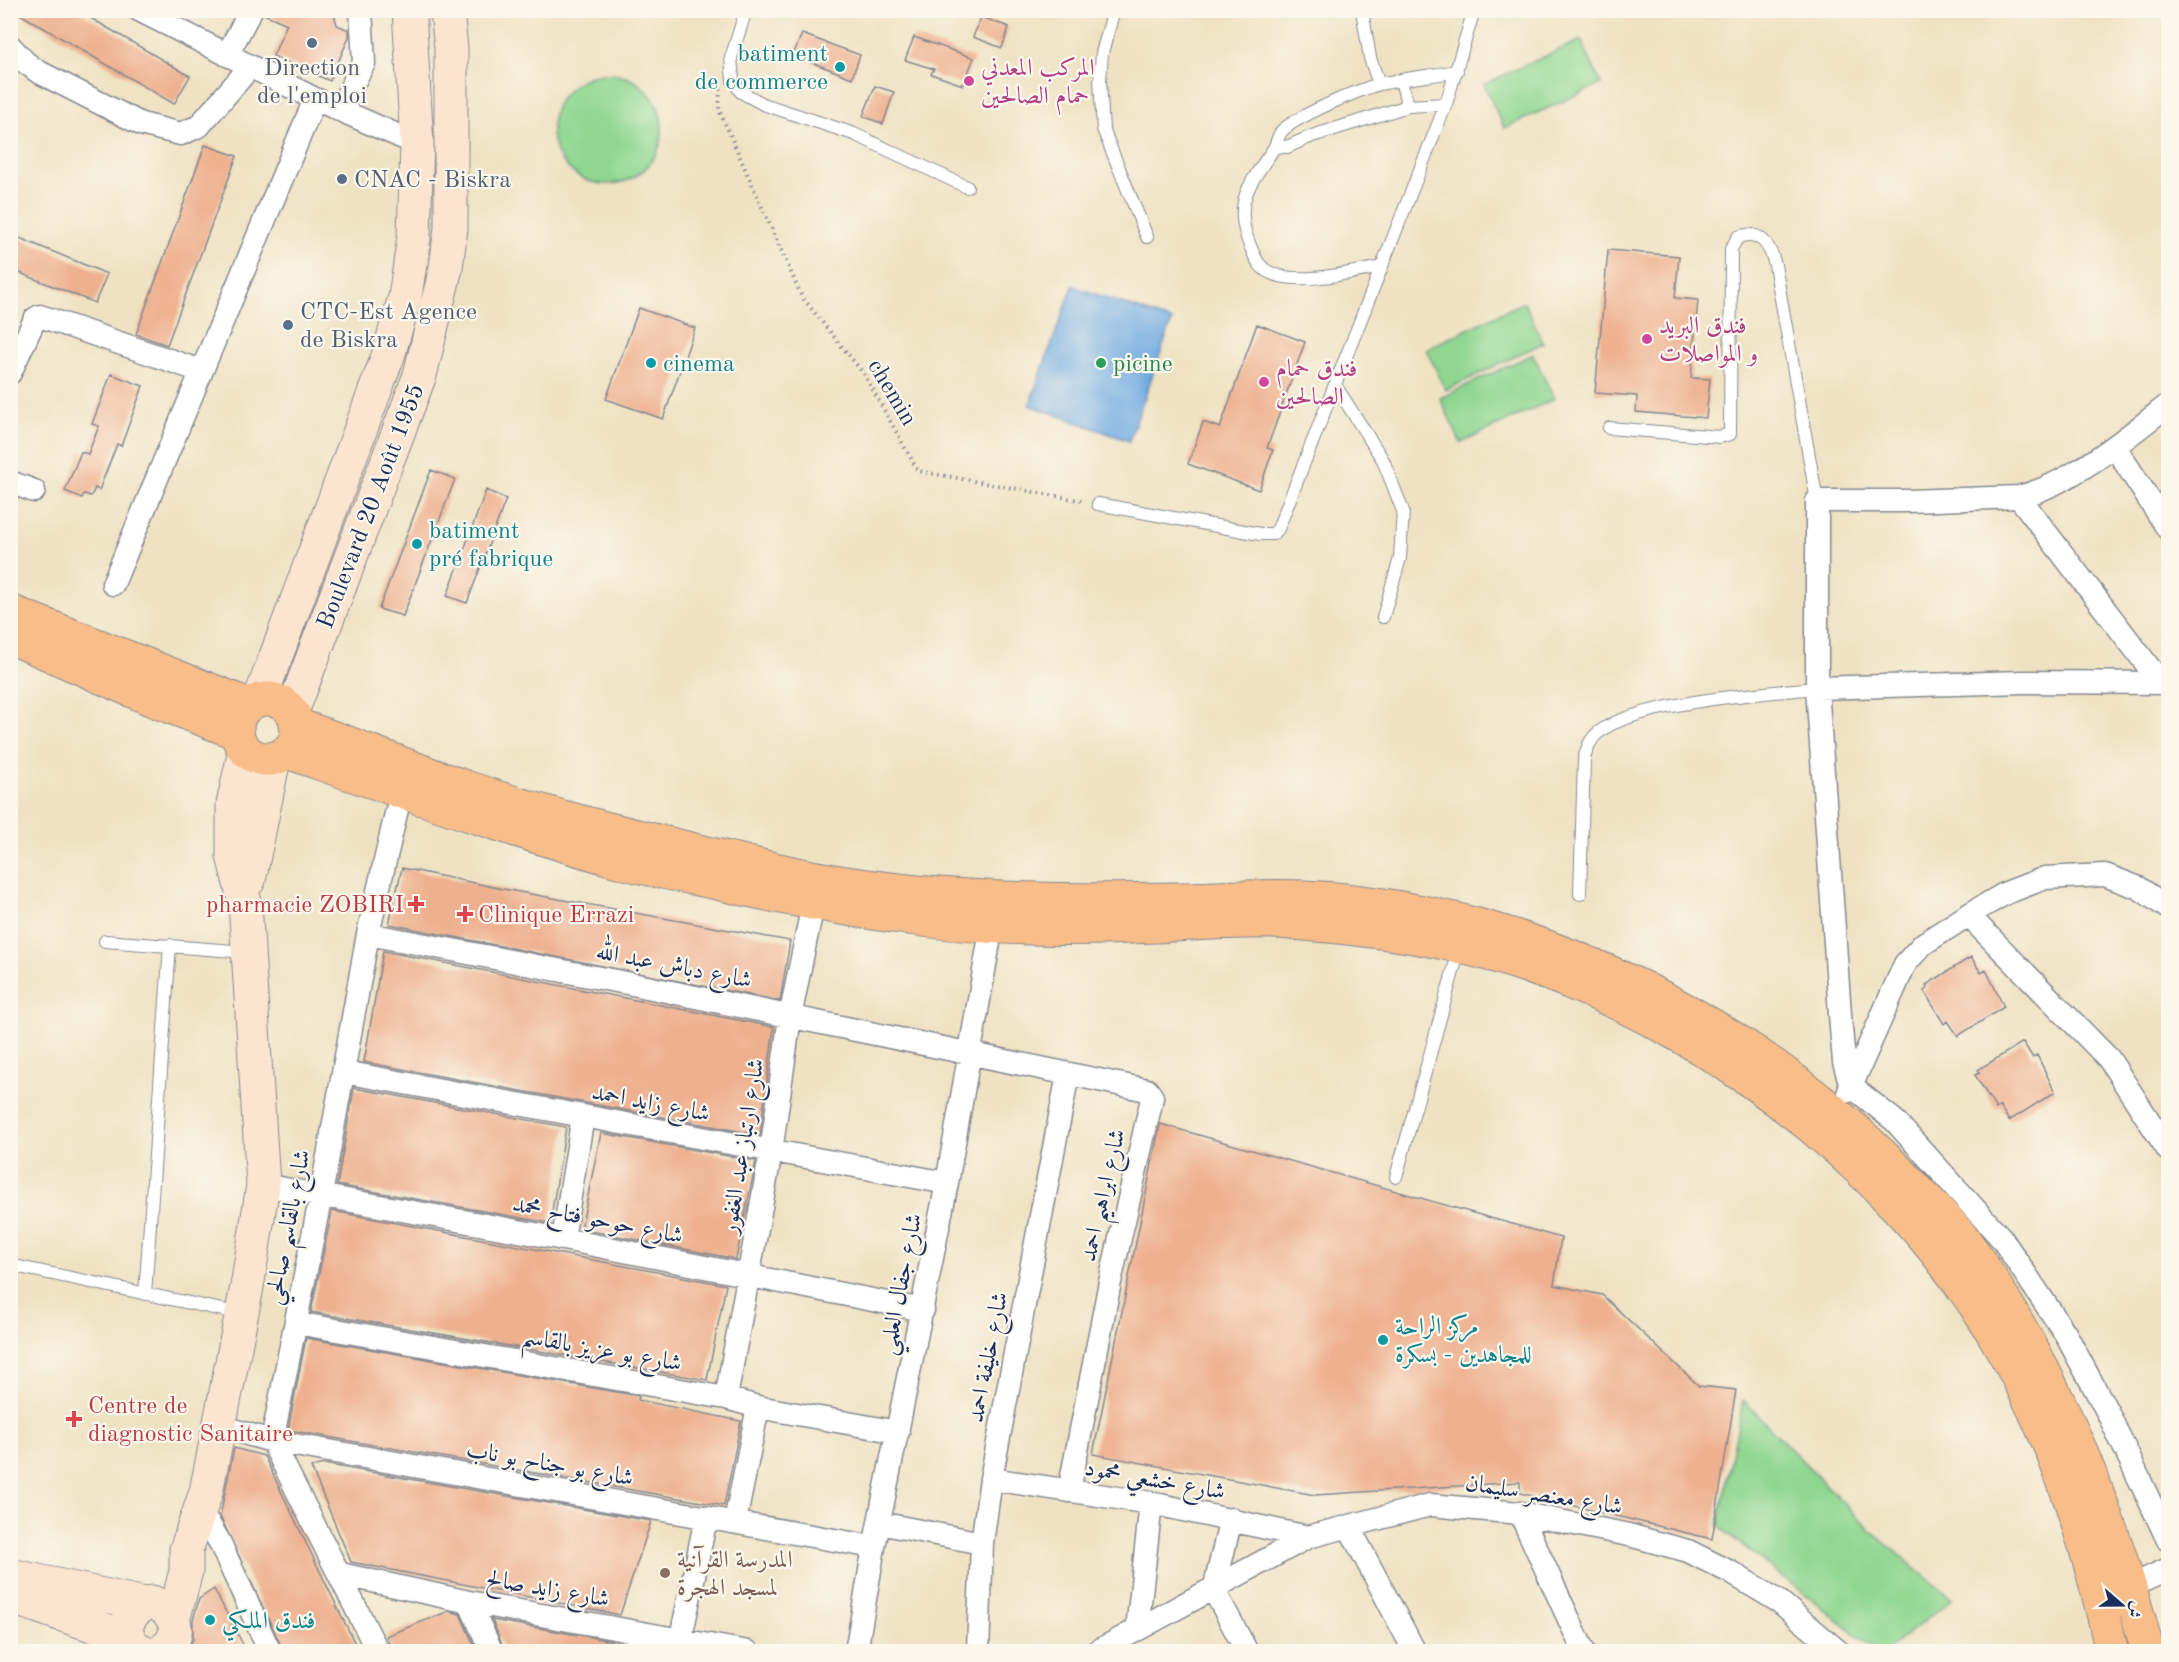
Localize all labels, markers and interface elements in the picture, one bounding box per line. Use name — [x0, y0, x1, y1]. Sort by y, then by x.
marker: Direction de l'emploi — [305, 36, 319, 50]
place label: batiment de commerce — [695, 43, 828, 95]
place label: المركب المعدني حمام الصالحين — [981, 56, 1095, 116]
place label: Direction de l'emploi — [257, 57, 367, 109]
marker: batiment de commerce — [833, 60, 847, 74]
marker: المركب المعدني حمام الصالحين — [962, 74, 976, 88]
place label: CNAC - Biskra — [354, 169, 511, 193]
marker: CNAC - Biskra — [335, 172, 349, 186]
place label: CTC-Est Agence de Biskra — [300, 301, 477, 353]
place label: فندق البريد و المواصلات — [1659, 315, 1758, 368]
marker: CTC-Est Agence de Biskra — [281, 318, 295, 332]
marker: فندق البريد و المواصلات — [1640, 332, 1654, 346]
place label: cinema — [663, 353, 735, 377]
place label: picine — [1113, 353, 1173, 377]
marker: cinema — [644, 356, 658, 370]
street label: chemin — [862, 356, 920, 431]
marker: picine — [1094, 356, 1108, 370]
place label: فندق حمام الصالحين — [1276, 358, 1357, 410]
marker: فندق حمام الصالحين — [1257, 375, 1271, 389]
street label: Boulevard 20 Août 1955 — [314, 381, 430, 632]
place label: batiment pré fabrique — [429, 520, 553, 572]
marker: batiment pré fabrique — [410, 537, 424, 551]
place label: pharmacie ZOBIRI — [206, 894, 404, 918]
marker: pharmacie ZOBIRI — [409, 897, 423, 911]
place label: Clinique Errazi — [478, 904, 634, 928]
marker: Clinique Errazi — [456, 905, 474, 923]
street label: شارع دباش عبد الله — [593, 931, 755, 1000]
street label: شارع ارتباز عبد الغفور — [718, 1057, 776, 1239]
street label: شارع زايد احمد — [589, 1081, 712, 1133]
street label: شارع ابراهيم احمد — [1077, 1127, 1141, 1266]
street label: شارع بالقاسم صالحي — [262, 1148, 326, 1309]
street label: شارع حوحو فتاح محمد — [509, 1193, 685, 1256]
street label: شارع جفال العلمي — [877, 1212, 936, 1359]
street label: شارع خليفة احمد — [965, 1290, 1019, 1426]
place label: مركز الراحة للمجاهدين - بسكرة — [1395, 1313, 1532, 1369]
street label: شارع بو عزيز بالقاسم — [518, 1325, 683, 1387]
marker: مركز الراحة للمجاهدين - بسكرة — [1376, 1333, 1390, 1347]
place label: Centre de diagnostic Sanitaire — [88, 1395, 293, 1447]
marker: Centre de diagnostic Sanitaire — [65, 1410, 83, 1428]
street label: شارع بو جناح بو ناب — [463, 1438, 635, 1498]
street label: شارع خشعي محمود — [1081, 1457, 1227, 1513]
street label: شارع معنصر سليمان — [1462, 1472, 1624, 1526]
place label: المدرسة القرآنية لمسجد الهجرة — [677, 1545, 793, 1602]
marker: المدرسة القرآنية لمسجد الهجرة — [658, 1566, 672, 1580]
street label: شارع زايد صالح — [483, 1567, 611, 1619]
north arrow — [2092, 1575, 2152, 1635]
text: ش — [2124, 1599, 2144, 1620]
place label: فندق الملكي — [222, 1609, 315, 1642]
marker: فندق الملكي — [203, 1613, 217, 1627]

